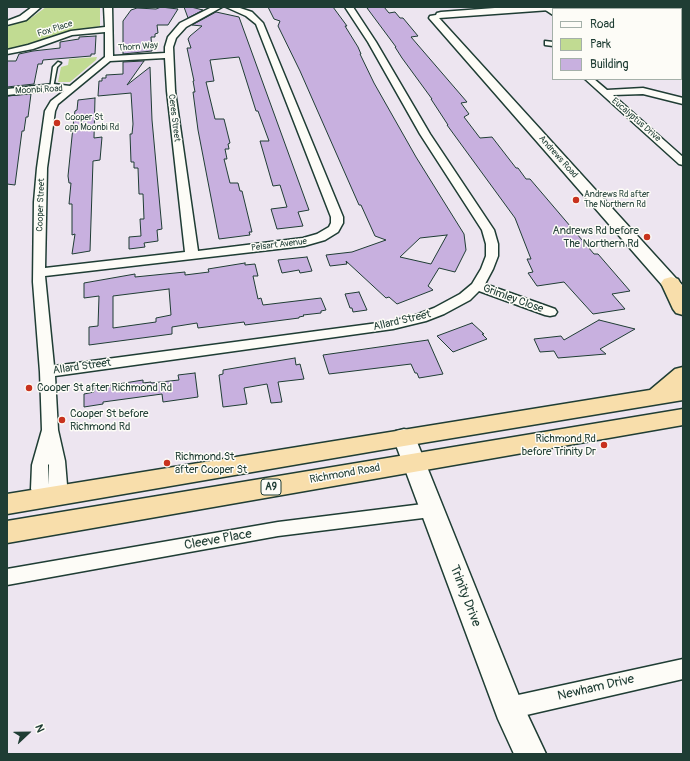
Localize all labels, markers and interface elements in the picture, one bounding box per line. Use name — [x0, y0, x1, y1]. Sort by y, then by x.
legend — [552, 8, 682, 80]
text: Road — [590, 17, 615, 32]
street label: Fox Place — [36, 19, 74, 39]
text: Park — [590, 37, 611, 52]
street label: Thorn Way — [118, 40, 158, 54]
text: Building — [590, 57, 629, 72]
street label: Moonbi Road — [15, 83, 63, 97]
street label: Ceres Street — [166, 94, 182, 142]
street label: Eucalyptus Drive — [609, 96, 663, 144]
place label: Cooper St opp Moonbi Rd — [65, 113, 119, 134]
marker: Cooper St opp Moonbi Rd — [52, 118, 62, 128]
street label: Andrews Road — [536, 134, 580, 180]
street label: Cooper Street — [35, 178, 47, 232]
place label: Andrews Rd after The Northern Rd — [584, 190, 650, 211]
marker: Andrews Rd after The Northern Rd — [571, 195, 581, 205]
place label: Andrews Rd before The Northern Rd — [553, 224, 639, 250]
marker: Andrews Rd before The Northern Rd — [642, 232, 652, 242]
street label: Pelsart Avenue — [250, 236, 308, 254]
street label: Grimley Close — [481, 282, 545, 316]
street label: Allard Street — [372, 308, 432, 334]
street label: Allard Street — [52, 356, 112, 378]
place label: Cooper St after Richmond Rd — [37, 381, 172, 395]
marker: Cooper St after Richmond Rd — [24, 383, 34, 393]
place label: Cooper St before Richmond Rd — [70, 407, 149, 433]
marker: Cooper St before Richmond Rd — [57, 415, 67, 425]
place label: Richmond Rd before Trinity Dr — [522, 432, 596, 458]
marker: Richmond Rd before Trinity Dr — [599, 440, 609, 450]
place label: Richmond St after Cooper St — [175, 450, 247, 476]
marker: Richmond St after Cooper St — [162, 458, 172, 468]
street label: Richmond Road — [309, 461, 381, 487]
road number: A9 — [261, 479, 281, 495]
street label: Cleeve Place — [183, 526, 253, 554]
street label: Trinity Drive — [446, 563, 484, 629]
street label: Newham Drive — [556, 672, 636, 704]
north arrow — [8, 713, 48, 753]
text: N — [32, 722, 47, 734]

